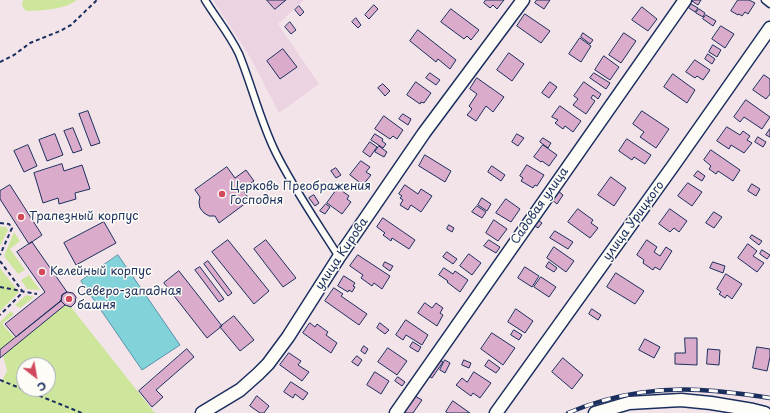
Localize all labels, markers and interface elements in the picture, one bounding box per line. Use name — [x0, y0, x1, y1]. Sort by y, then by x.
street label: Садовая улица — [508, 165, 572, 247]
street label: улица Урицкого — [600, 178, 668, 264]
place label: Церковь Преображения Господня — [230, 180, 371, 208]
marker: Церковь Преображения Господня — [217, 189, 227, 199]
place label: Трапезный корпус — [29, 210, 139, 224]
marker: Трапезный корпус — [16, 212, 26, 222]
street label: улица Кирова — [313, 215, 371, 293]
place label: Келейный корпус — [50, 265, 151, 279]
marker: Келейный корпус — [37, 267, 47, 277]
place label: Северо-западная башня — [77, 285, 182, 313]
marker: Северо-западная башня — [64, 294, 74, 304]
north arrow — [16, 357, 56, 397]
text: С — [34, 377, 50, 396]

